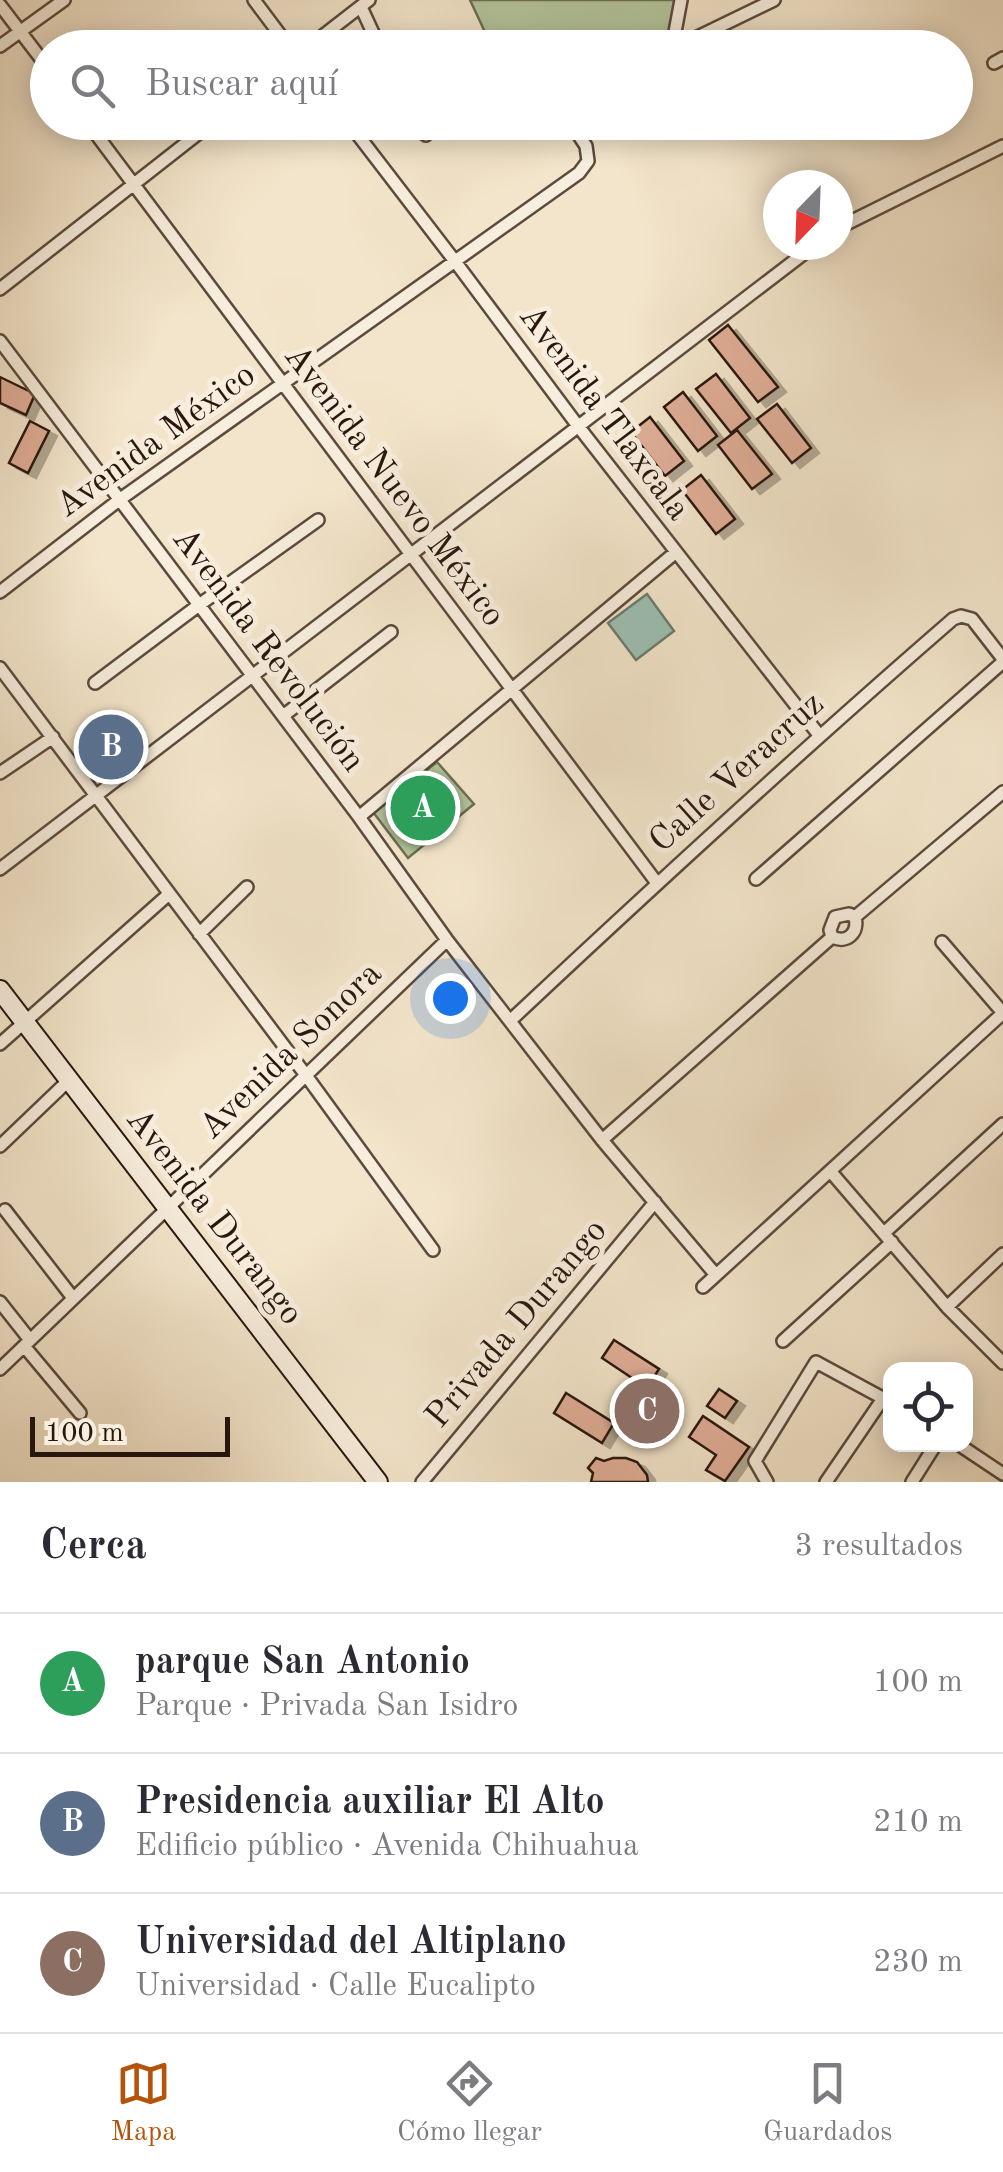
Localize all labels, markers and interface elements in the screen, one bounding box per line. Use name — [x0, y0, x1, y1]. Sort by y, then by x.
search box — [30, 30, 973, 140]
icon: search — [65, 58, 120, 113]
text: Buscar aquí — [145, 66, 338, 104]
north arrow — [763, 170, 853, 260]
street label: Avenida Tlaxcala — [512, 299, 696, 527]
street label: Avenida Nuevo México — [277, 339, 511, 633]
street label: Avenida México — [50, 357, 262, 525]
street label: Avenida Revolución — [165, 521, 371, 779]
street label: Calle Veracruz — [643, 686, 831, 860]
pin: B — [78, 710, 144, 784]
pin: A — [390, 770, 456, 846]
street label: Avenida Sonora — [193, 956, 389, 1146]
your location — [425, 973, 476, 1024]
street label: Avenida Durango — [119, 1102, 309, 1332]
street label: Privada Durango — [420, 1213, 614, 1435]
map controls — [883, 1362, 973, 1452]
button: locate — [883, 1362, 973, 1452]
pin: C — [614, 1374, 680, 1448]
scale bar — [30, 1412, 230, 1456]
text: 100 m — [45, 1420, 124, 1448]
text: Cerca — [40, 1526, 147, 1568]
text: 3 resultados — [795, 1531, 963, 1563]
text: parque San Antonio — [135, 1644, 470, 1682]
text: A — [60, 1667, 85, 1699]
text: 100 m — [873, 1667, 963, 1699]
text: Parque · Privada San Isidro — [135, 1691, 519, 1723]
text: Presidencia auxiliar El Alto — [135, 1784, 605, 1822]
text: B — [61, 1807, 84, 1839]
text: 210 m — [873, 1807, 963, 1839]
text: Edificio público · Avenida Chihuahua — [135, 1831, 639, 1863]
text: Universidad del Altiplano — [135, 1924, 567, 1962]
text: C — [62, 1947, 83, 1979]
text: 230 m — [873, 1947, 963, 1979]
text: Universidad · Calle Eucalipto — [135, 1971, 536, 2003]
tab: Mapa — [110, 2056, 176, 2151]
tab: Cómo llegar — [397, 2056, 542, 2151]
tab: Guardados — [763, 2056, 893, 2151]

